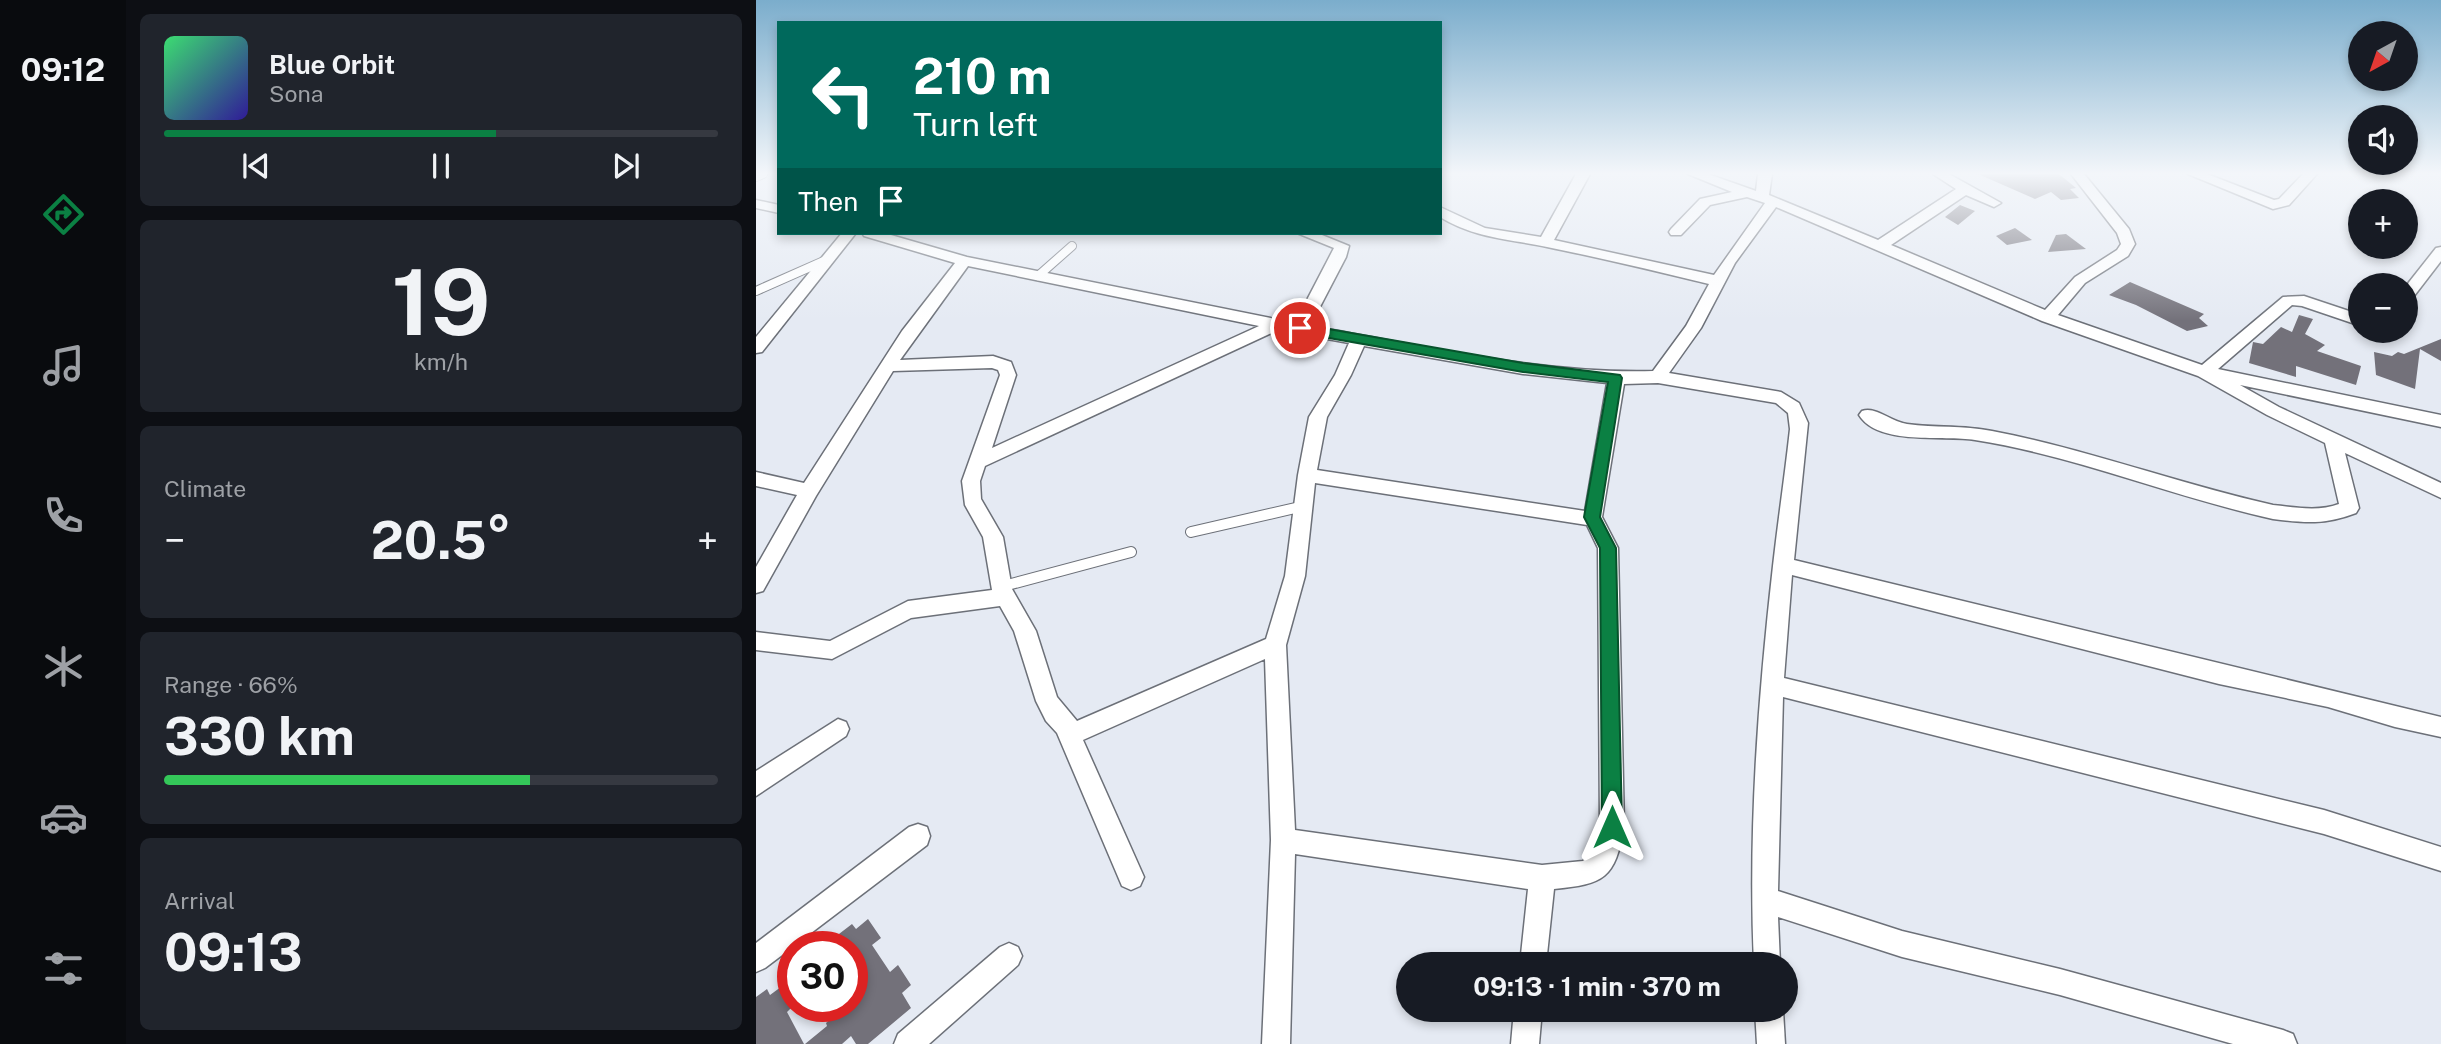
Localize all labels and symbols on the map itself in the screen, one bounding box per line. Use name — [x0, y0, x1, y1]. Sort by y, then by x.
north arrow — [2348, 21, 2418, 91]
pin — [1270, 298, 1330, 358]
position arrow — [1575, 790, 1649, 864]
speed limit sign: 30 — [777, 931, 868, 1022]

